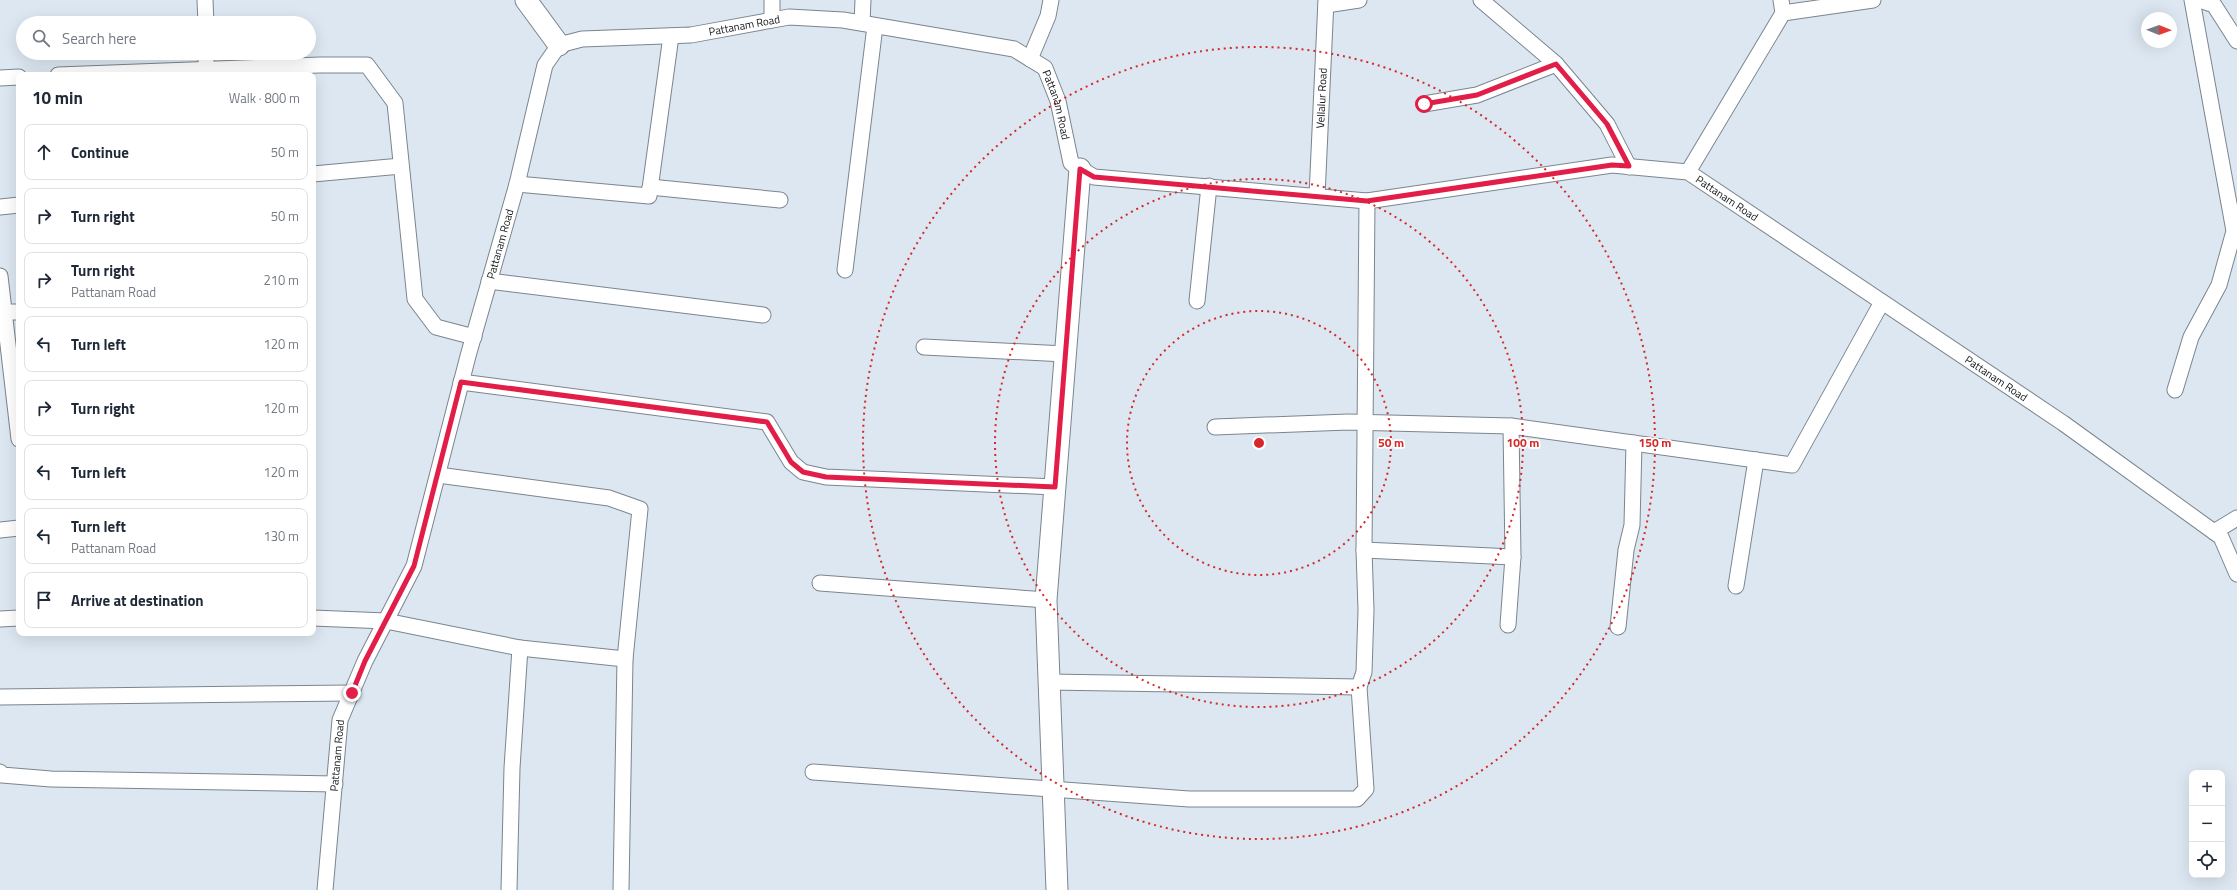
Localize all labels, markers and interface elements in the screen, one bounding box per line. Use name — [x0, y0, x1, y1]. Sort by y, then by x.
street label: Pattanam Road — [707, 11, 781, 40]
north arrow — [2141, 12, 2177, 48]
search box — [16, 16, 316, 60]
icon: search — [30, 27, 52, 49]
text: Search here — [62, 27, 136, 50]
street label: Pattanam Road — [1039, 67, 1074, 141]
street label: Vellalur Road — [1312, 67, 1331, 129]
text: 10 min — [32, 85, 83, 111]
text: Walk · 800 m — [229, 88, 300, 108]
route start — [1415, 95, 1433, 113]
icon: ahead — [33, 141, 55, 163]
text: Continue — [71, 141, 129, 164]
text: 50 m — [271, 142, 299, 162]
street label: Pattanam Road — [1693, 171, 1762, 225]
icon: right — [33, 205, 55, 227]
text: Turn right — [71, 205, 135, 228]
text: 50 m — [271, 206, 299, 226]
street label: Pattanam Road — [482, 207, 518, 281]
text: Turn right — [71, 259, 135, 282]
icon: right — [33, 269, 55, 291]
text: 210 m — [263, 270, 299, 290]
text: Pattanam Road — [71, 282, 156, 302]
icon: left — [33, 333, 55, 355]
text: Turn left — [71, 333, 126, 356]
text: 120 m — [263, 334, 299, 354]
street label: Pattanam Road — [1962, 352, 2031, 405]
icon: right — [33, 397, 55, 419]
text: Turn right — [71, 397, 135, 420]
text: 120 m — [263, 398, 299, 418]
text: 50 m — [1378, 433, 1404, 452]
text: 100 m — [1507, 433, 1539, 452]
text: 150 m — [1639, 433, 1671, 452]
centre of rings — [1252, 436, 1266, 450]
icon: left — [33, 461, 55, 483]
text: Turn left — [71, 461, 126, 484]
text: 120 m — [263, 462, 299, 482]
text: Turn left — [71, 515, 126, 538]
icon: left — [33, 525, 55, 547]
text: 130 m — [263, 526, 299, 546]
text: Pattanam Road — [71, 538, 156, 558]
icon: arrive — [33, 589, 55, 611]
text: Arrive at destination — [71, 589, 204, 612]
route end — [343, 684, 361, 702]
street label: Pattanam Road — [326, 719, 348, 792]
map controls — [2189, 770, 2225, 878]
button: + — [2189, 770, 2225, 806]
button: − — [2189, 806, 2225, 842]
button: locate — [2189, 842, 2225, 878]

